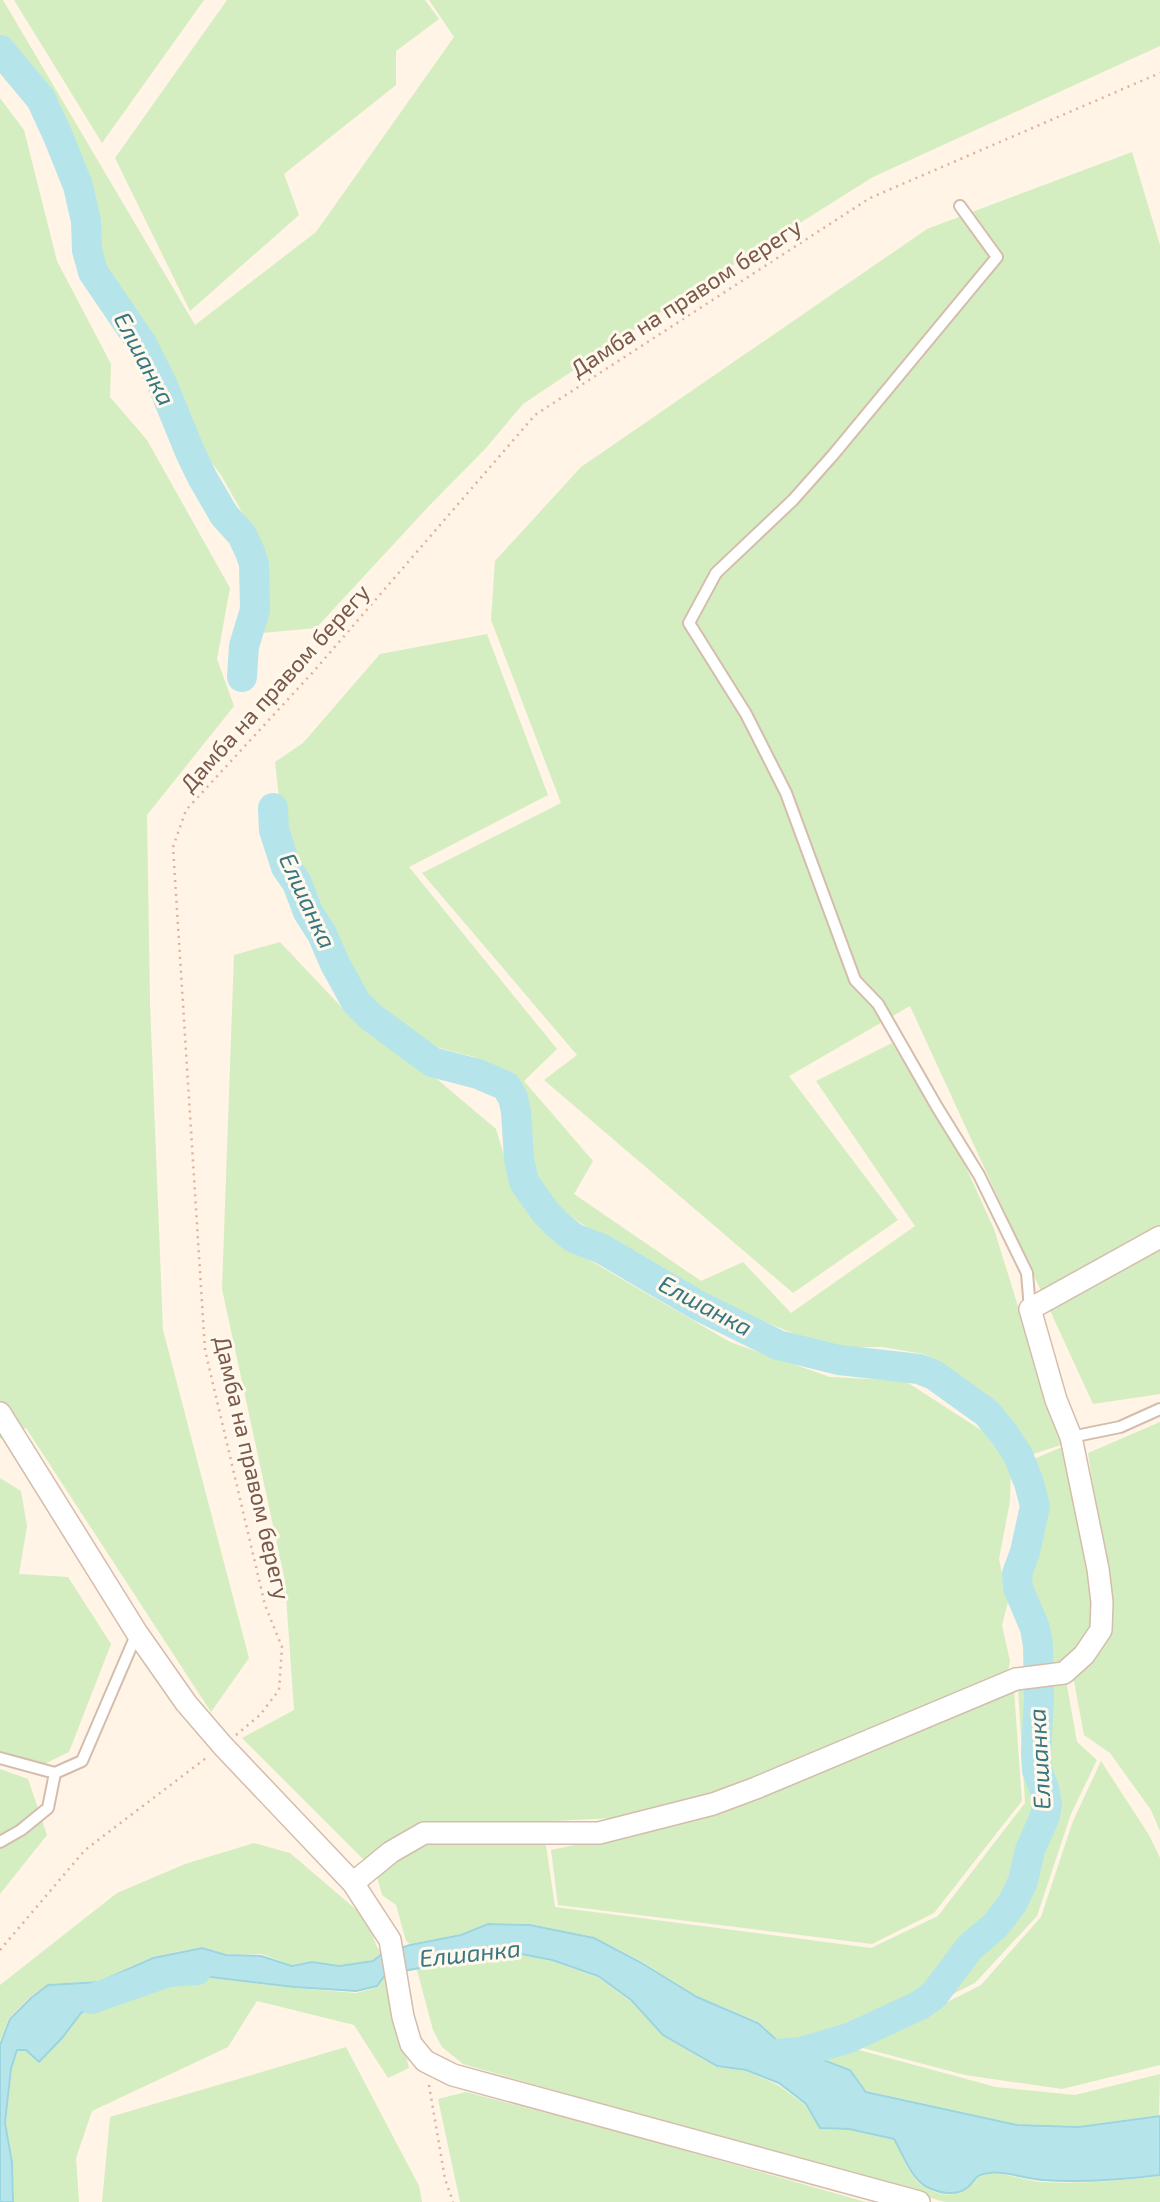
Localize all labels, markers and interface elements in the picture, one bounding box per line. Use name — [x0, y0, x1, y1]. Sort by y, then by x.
street label: Дамба на правом берегу — [565, 212, 807, 383]
water label: Елшанка — [109, 307, 182, 410]
street label: Дамба на правом берегу — [174, 578, 376, 798]
water label: Елшанка — [274, 848, 343, 953]
water label: Елшанка — [654, 1268, 757, 1341]
street label: Дамба на правом берегу — [208, 1333, 297, 1603]
water label: Елшанка — [1021, 1708, 1056, 1811]
water label: Елшанка — [418, 1933, 522, 1972]

